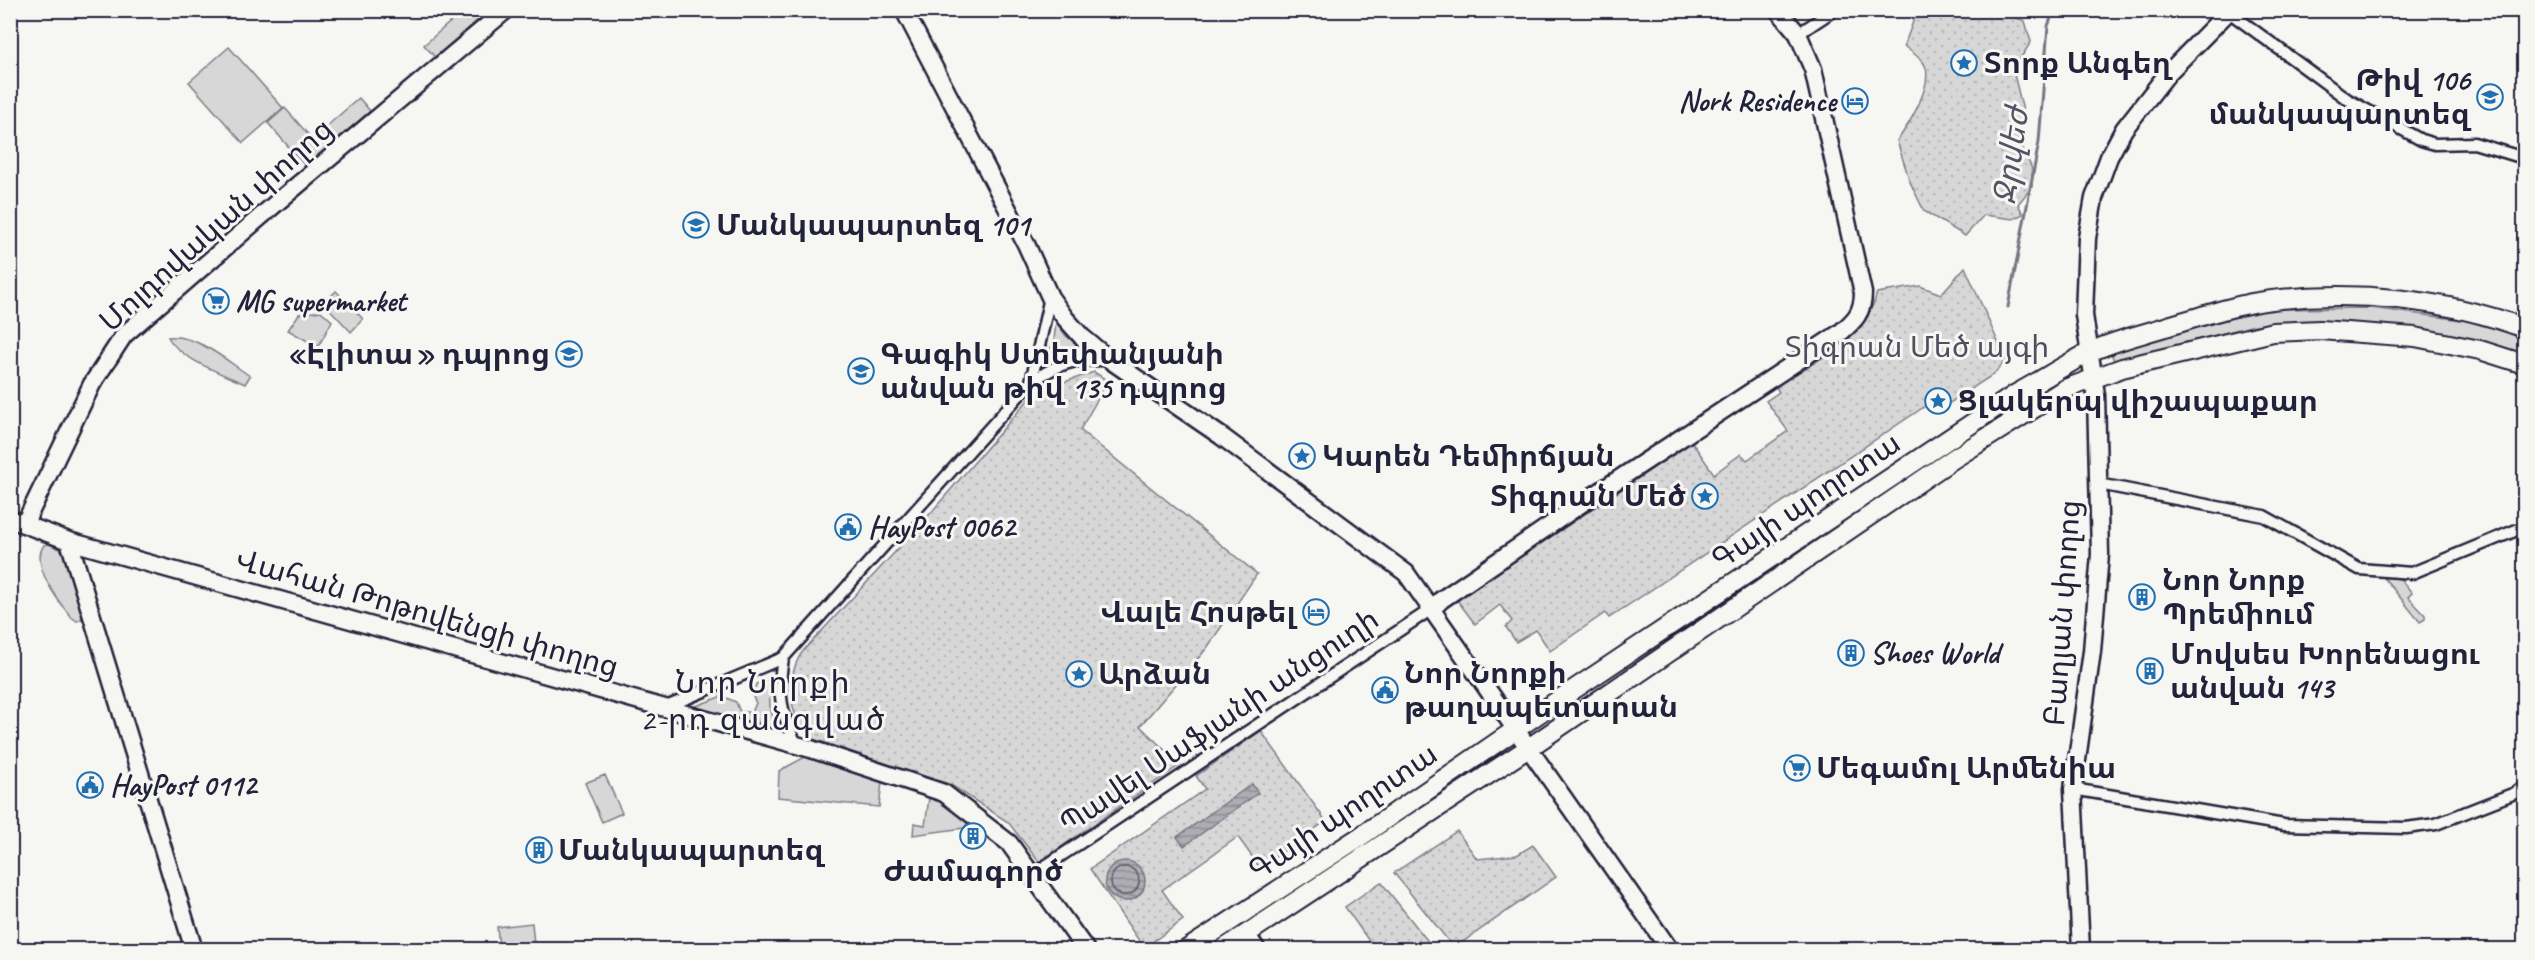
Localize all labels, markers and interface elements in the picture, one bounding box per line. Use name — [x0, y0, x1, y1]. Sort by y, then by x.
place label: Տորք Անգեղ — [1984, 44, 2173, 82]
place icon: Տորք Անգեղ — [1949, 48, 1979, 78]
place label: Թիվ 106 մանկապարտեզ — [2208, 61, 2472, 133]
place label: Nork Residence — [1679, 82, 1838, 120]
school or university icon: Թիվ 106 մանկապարտեզ — [2475, 82, 2505, 112]
hotel icon: Nork Residence — [1840, 86, 1870, 116]
water label: Ջրվեժ — [1984, 100, 2039, 207]
street label: Մոլդովական փողոց — [91, 110, 341, 340]
place label: Մանկապարտեզ 101 — [716, 206, 1033, 244]
school or university icon: Մանկապարտեզ 101 — [681, 210, 711, 240]
place label: MG supermarket — [236, 282, 409, 320]
supermarket icon: MG supermarket — [201, 286, 231, 316]
park label: Տիգրան Մեծ այգի — [1785, 328, 2049, 366]
place label: «Էլիտա» դպրոց — [287, 335, 550, 373]
place label: Գագիկ Ստեփանյանի անվան թիվ 135 դպրոց — [880, 335, 1227, 407]
school or university icon: «Էլիտա» դպրոց — [554, 339, 584, 369]
school or university icon: Գագիկ Ստեփանյանի անվան թիվ 135 դպրոց — [846, 356, 876, 386]
place label: Ցլակերպ վիշապաքար — [1958, 382, 2318, 420]
place icon: Ցլակերպ վիշապաքար — [1923, 386, 1953, 416]
street label: Գայի պողոտա — [1704, 424, 1908, 578]
place label: Կարեն Դեմիրճյան — [1322, 437, 1615, 475]
place icon: Կարեն Դեմիրճյան — [1287, 441, 1317, 471]
place label: Տիգրան Մեծ — [1490, 477, 1686, 515]
place icon: Տիգրան Մեծ — [1690, 481, 1720, 511]
street label: Բաղյան փողոց — [2035, 499, 2089, 727]
place label: HayPost 0062 — [868, 508, 1017, 546]
public building icon: HayPost 0062 — [833, 512, 863, 542]
street label: Վահան Թոթովենցի փողոց — [231, 540, 623, 686]
place label: Նոր Նորք Պրեմիում — [2162, 561, 2315, 633]
building icon: Նոր Նորք Պրեմիում — [2127, 582, 2157, 612]
place label: Վալե Հոսթել — [1100, 593, 1297, 631]
hotel icon: Վալե Հոսթել — [1301, 597, 1331, 627]
street label: Պավել Սաֆյանի անցուղի — [1052, 600, 1386, 842]
place label: Shoes World — [1870, 634, 2004, 672]
place label: Մովսես Խորենացու անվան 143 — [2170, 635, 2480, 707]
building icon: Shoes World — [1836, 638, 1866, 668]
place label: Նոր Նորքի թաղապետարան — [1404, 654, 1678, 726]
place label: Արձան — [1098, 655, 1211, 693]
building icon: Մովսես Խորենացու անվան 143 — [2135, 656, 2165, 686]
place icon: Արձան — [1064, 659, 1094, 689]
district label: Նոր Նորքի 2-րդ զանգված — [640, 662, 886, 740]
public building icon: Նոր Նորքի թաղապետարան — [1370, 675, 1400, 705]
street label: Գայի պողոտա — [1241, 735, 1445, 889]
place label: Մեգամոլ Արմենիա — [1816, 749, 2116, 787]
supermarket icon: Մեգամոլ Արմենիա — [1782, 753, 1812, 783]
place label: HayPost 0112 — [110, 766, 259, 804]
public building icon: HayPost 0112 — [75, 770, 105, 800]
building icon: Ժամագործ — [958, 821, 988, 851]
place label: Մանկապարտեզ — [558, 831, 825, 869]
building icon: Մանկապարտեզ — [524, 835, 554, 865]
place label: Ժամագործ — [883, 852, 1063, 890]

